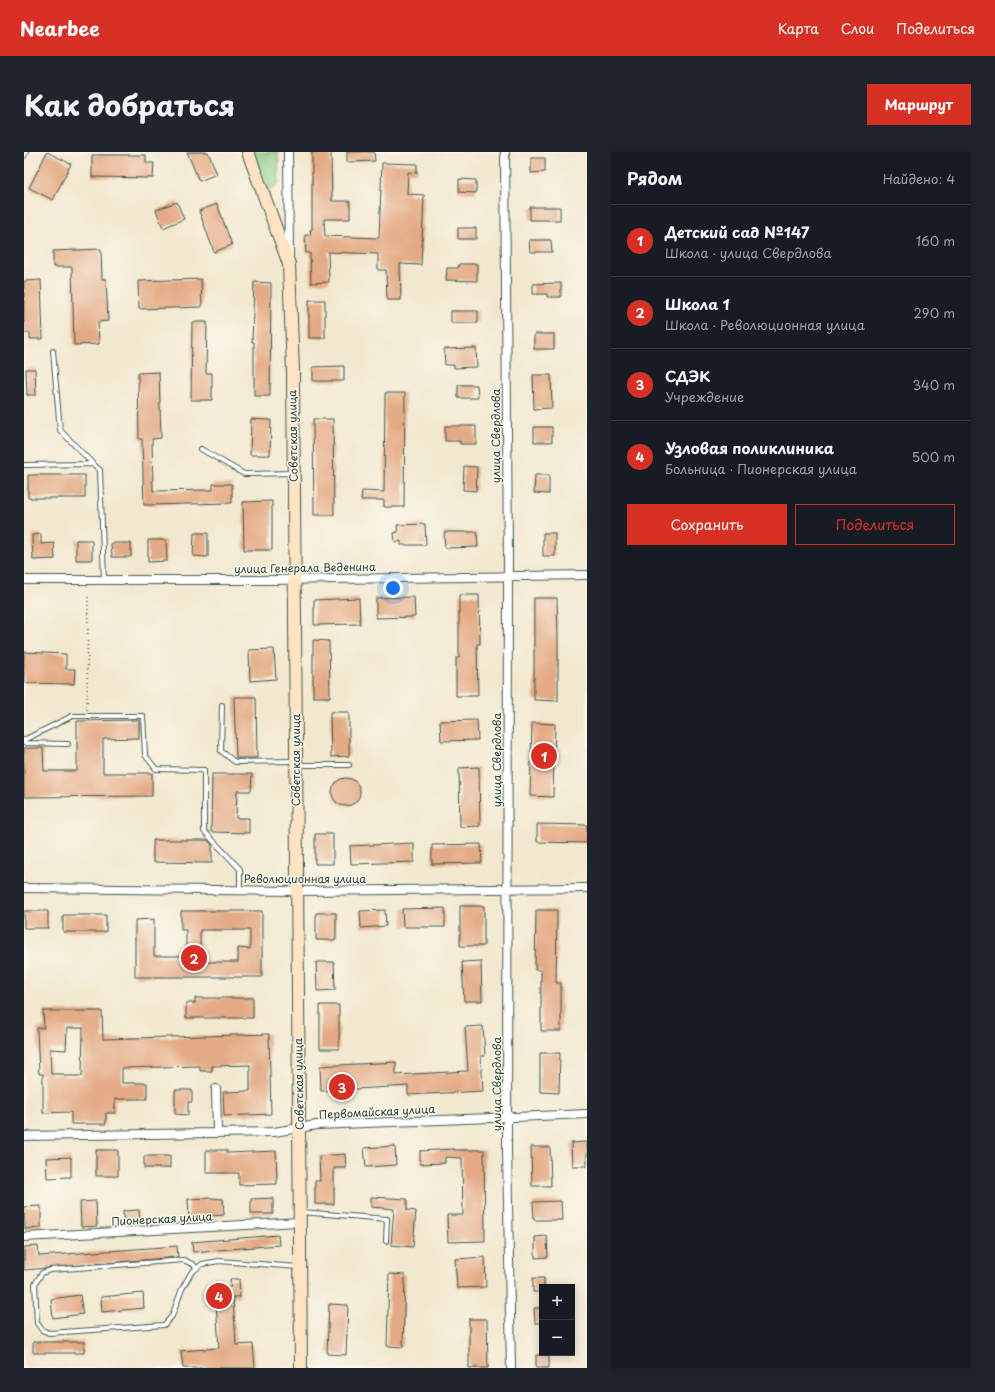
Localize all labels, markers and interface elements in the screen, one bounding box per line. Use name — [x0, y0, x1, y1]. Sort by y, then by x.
text: Nearbee — [20, 14, 100, 42]
text: Карта — [778, 18, 819, 39]
text: Слои — [841, 18, 874, 39]
text: Поделиться — [896, 18, 975, 39]
text: Как добраться — [24, 83, 235, 126]
button: Маршрут — [867, 84, 971, 125]
text: Рядом — [627, 165, 682, 191]
text: Найдено: 4 — [883, 169, 955, 188]
text: Детский сад №147 — [665, 220, 809, 243]
text: 1 — [637, 231, 643, 250]
text: 160 m — [916, 231, 955, 250]
text: Школа · улица Свердлова — [665, 243, 832, 262]
text: Школа 1 — [665, 292, 730, 315]
text: 2 — [635, 303, 645, 322]
text: 290 m — [914, 303, 955, 322]
text: Школа · Революционная улица — [665, 315, 865, 334]
text: СДЭК — [665, 364, 710, 387]
text: 3 — [636, 375, 644, 394]
text: 340 m — [912, 375, 955, 394]
text: Учреждение — [665, 387, 744, 406]
street label: улица Свердлова — [487, 389, 504, 483]
street label: Советская улица — [283, 390, 302, 482]
text: Узловая поликлиника — [665, 436, 834, 459]
text: 4 — [636, 447, 644, 466]
text: 500 m — [912, 447, 955, 466]
text: Больница · Пионерская улица — [665, 459, 857, 478]
button: Сохранить — [627, 504, 787, 545]
button: Поделиться — [795, 504, 955, 545]
street label: улица Генерала Веденина — [234, 558, 376, 577]
your location — [383, 578, 403, 598]
street label: улица Свердлова — [488, 713, 505, 807]
street label: Советская улица — [287, 714, 304, 806]
pin: 1 — [531, 741, 557, 771]
street label: Революционная улица — [244, 870, 366, 887]
pin: 2 — [181, 943, 207, 973]
street label: улица Свердлова — [488, 1037, 505, 1131]
street label: Советская улица — [289, 1038, 308, 1130]
pin: 3 — [329, 1072, 355, 1102]
street label: Первомайская улица — [318, 1100, 436, 1123]
street label: Пионерская улица — [111, 1207, 213, 1230]
pin: 4 — [206, 1281, 232, 1311]
map controls — [539, 1284, 575, 1356]
button: + — [539, 1284, 575, 1320]
button: − — [539, 1320, 575, 1356]

